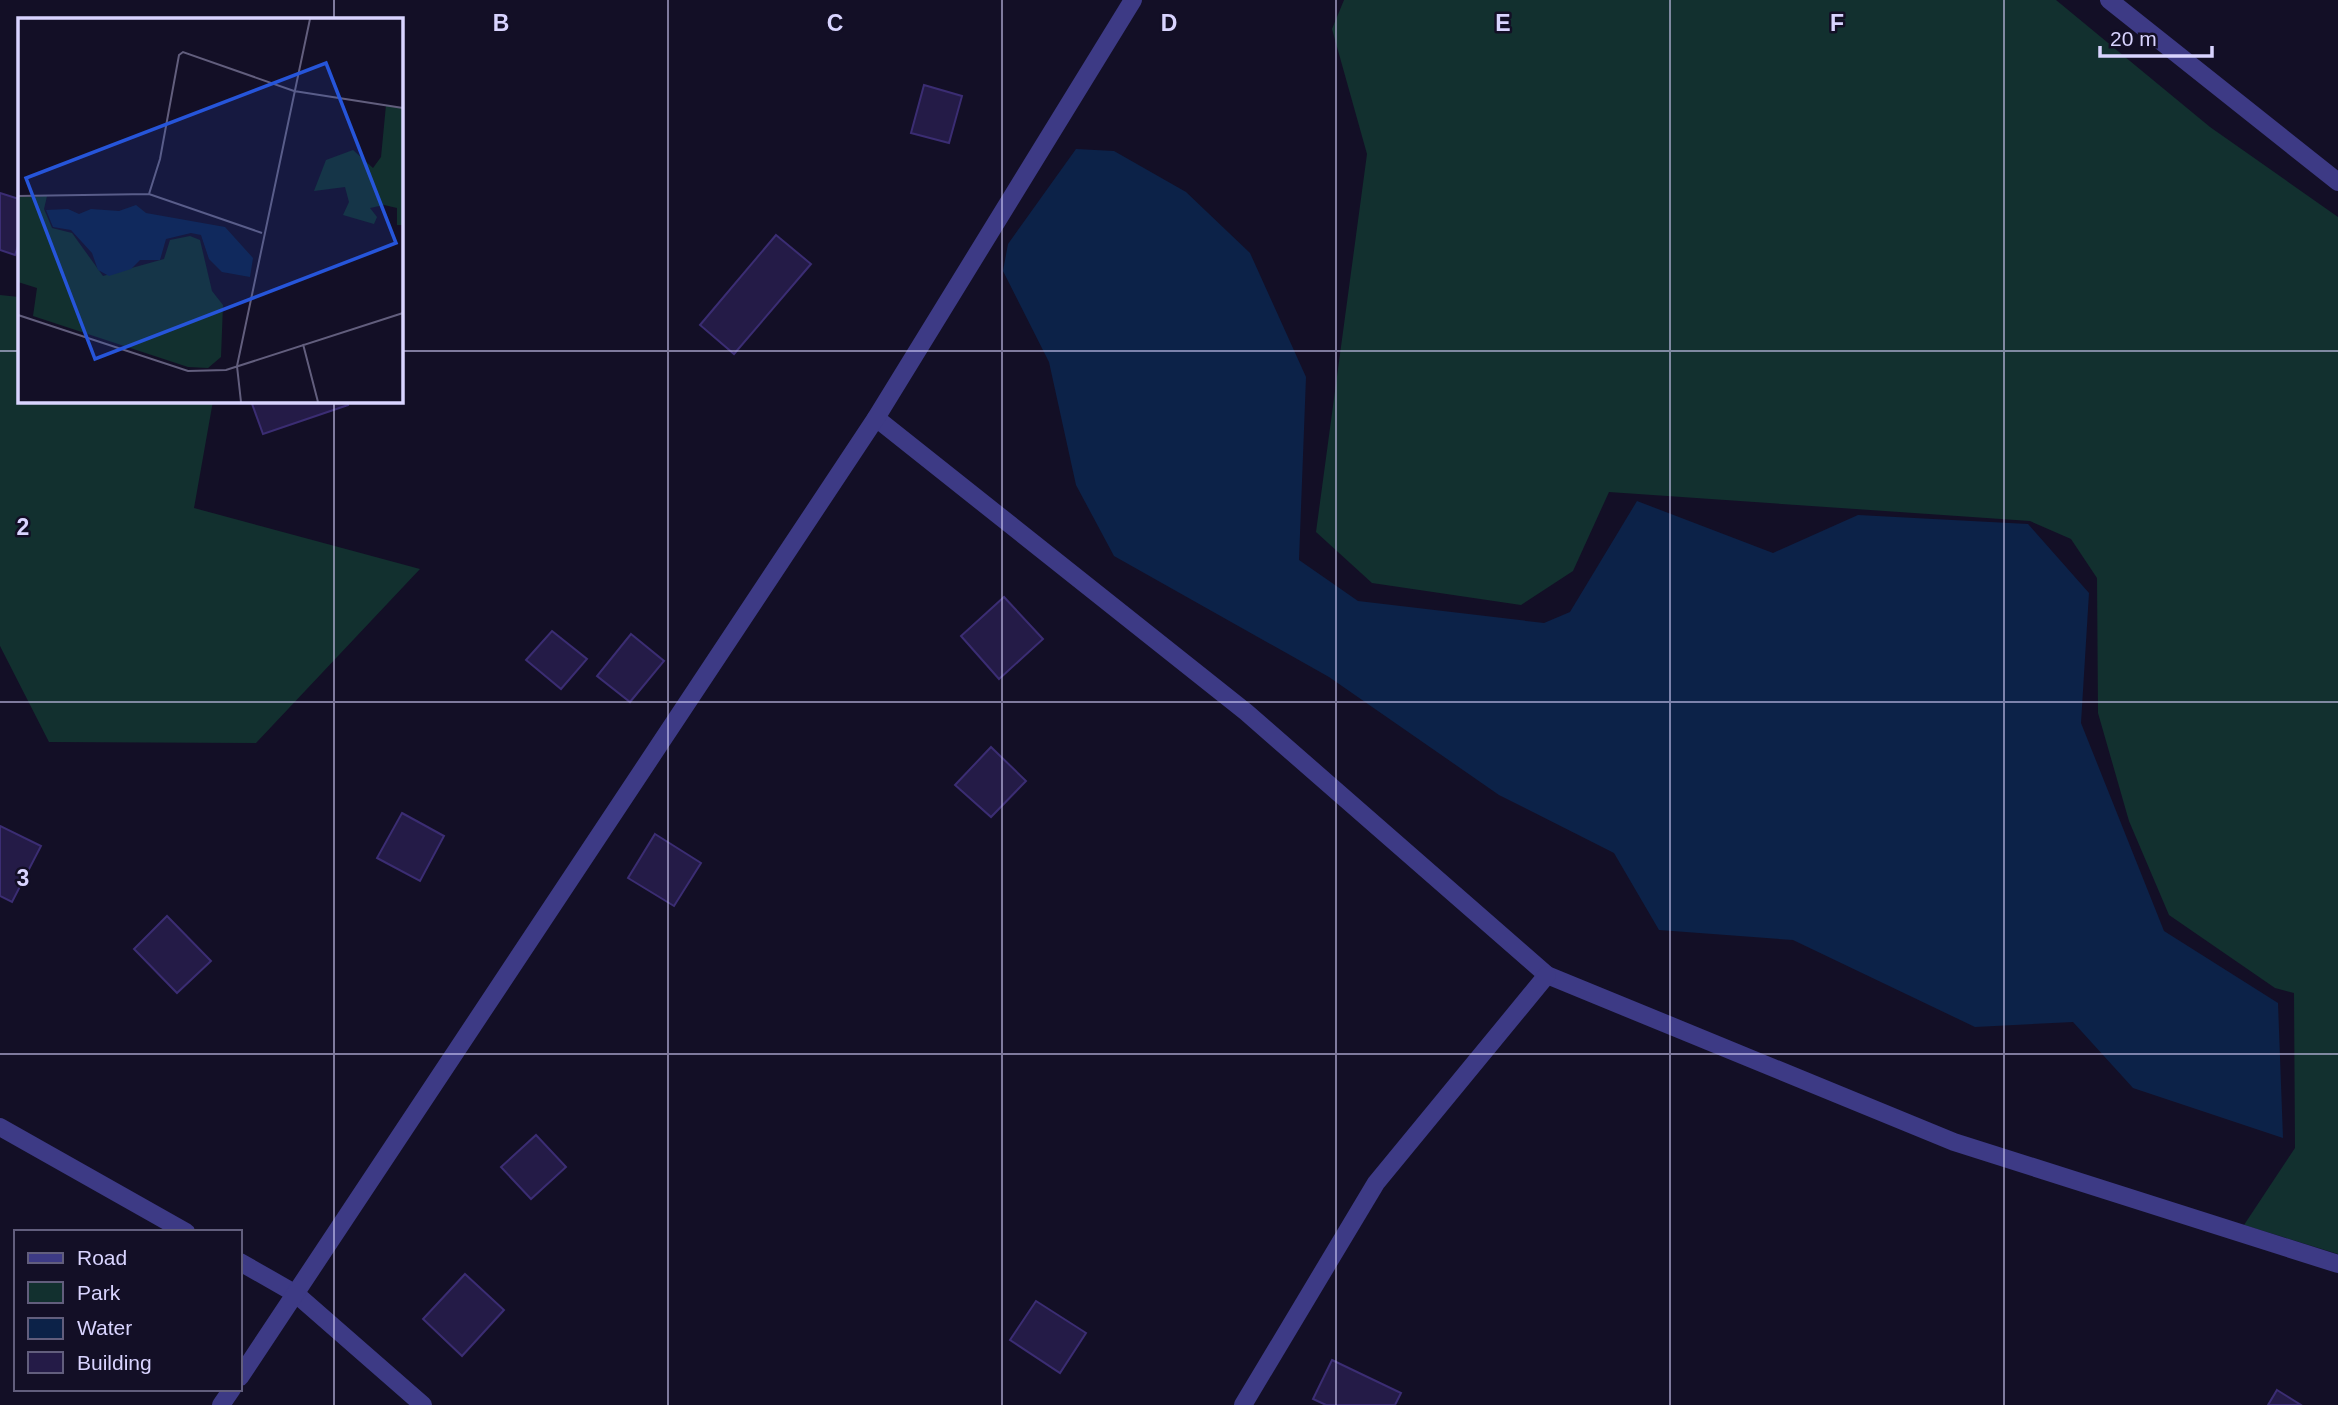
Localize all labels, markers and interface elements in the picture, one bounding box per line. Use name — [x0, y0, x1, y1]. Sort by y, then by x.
text: B — [493, 10, 509, 36]
text: C — [827, 10, 843, 36]
text: D — [1161, 10, 1177, 36]
text: E — [1495, 10, 1511, 36]
text: F — [1830, 10, 1844, 36]
scale bar — [2100, 14, 2212, 58]
inset map — [18, 18, 402, 402]
text: 20 m — [2110, 27, 2157, 50]
text: 2 — [17, 514, 29, 540]
text: 3 — [17, 865, 29, 891]
legend — [14, 1230, 242, 1391]
text: Road — [77, 1246, 127, 1269]
text: Park — [77, 1281, 121, 1304]
text: Water — [77, 1316, 132, 1339]
text: Building — [77, 1351, 152, 1374]

